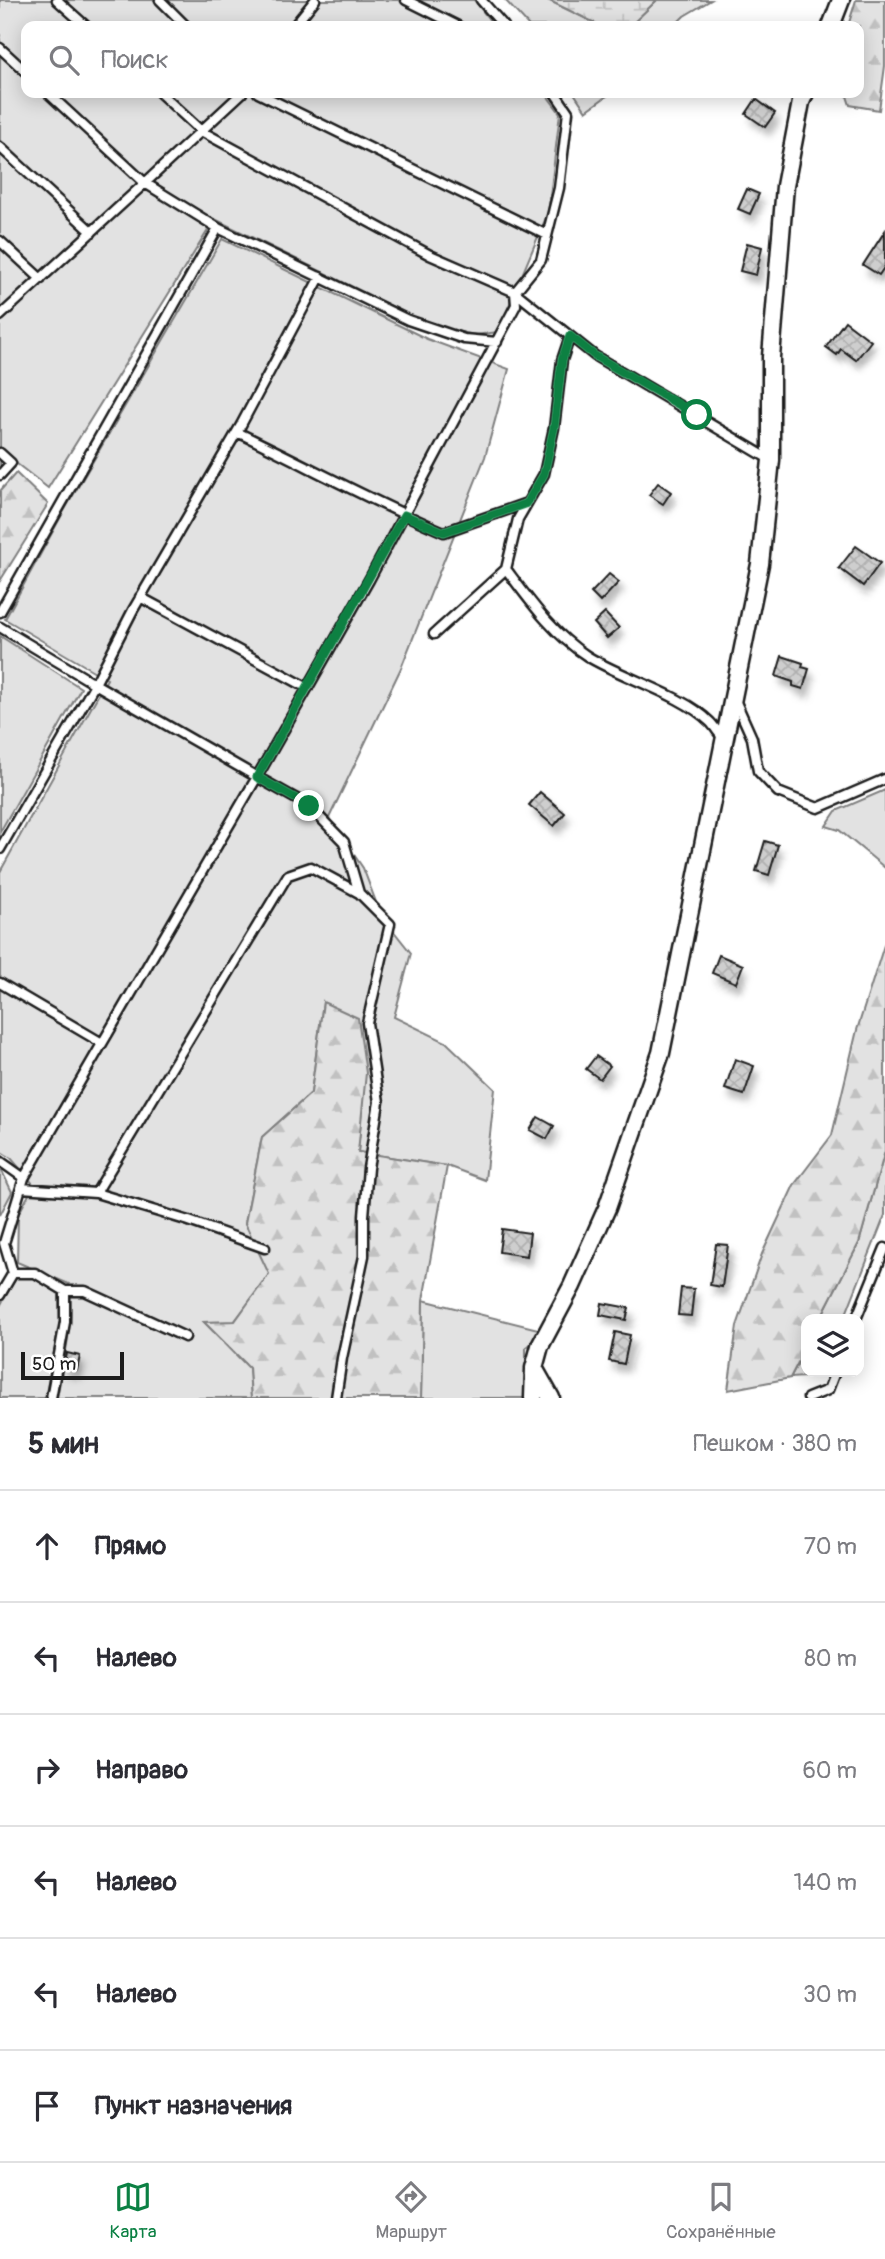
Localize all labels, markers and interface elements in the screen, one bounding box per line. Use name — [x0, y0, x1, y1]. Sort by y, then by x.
search box — [21, 21, 864, 98]
icon: search — [45, 41, 83, 79]
text: Поиск — [101, 44, 169, 76]
route start — [681, 399, 712, 430]
route end — [293, 790, 324, 821]
map controls — [801, 1314, 864, 1377]
button: layers — [801, 1314, 864, 1377]
scale bar — [21, 1349, 124, 1381]
text: 50 m — [32, 1352, 76, 1376]
text: 5 мин — [28, 1425, 99, 1462]
text: Пешком · 380 m — [693, 1429, 857, 1458]
icon: ahead — [28, 1527, 66, 1565]
text: Прямо — [95, 1530, 166, 1562]
text: 70 m — [804, 1532, 857, 1561]
icon: left — [28, 1639, 66, 1677]
text: Налево — [95, 1642, 177, 1674]
text: 80 m — [804, 1644, 857, 1673]
icon: right — [28, 1751, 66, 1789]
text: Направо — [95, 1754, 188, 1786]
text: 60 m — [802, 1756, 857, 1785]
icon: left — [28, 1863, 66, 1901]
text: Налево — [95, 1866, 177, 1898]
text: 140 m — [794, 1868, 857, 1897]
icon: left — [28, 1975, 66, 2013]
text: Налево — [95, 1978, 177, 2010]
text: 30 m — [803, 1980, 857, 2009]
icon: arrive — [28, 2087, 66, 2125]
text: Пункт назначения — [95, 2090, 292, 2122]
tab: Карта — [109, 2178, 157, 2244]
tab: Маршрут — [376, 2178, 447, 2244]
tab: Сохранённые — [666, 2178, 776, 2244]

